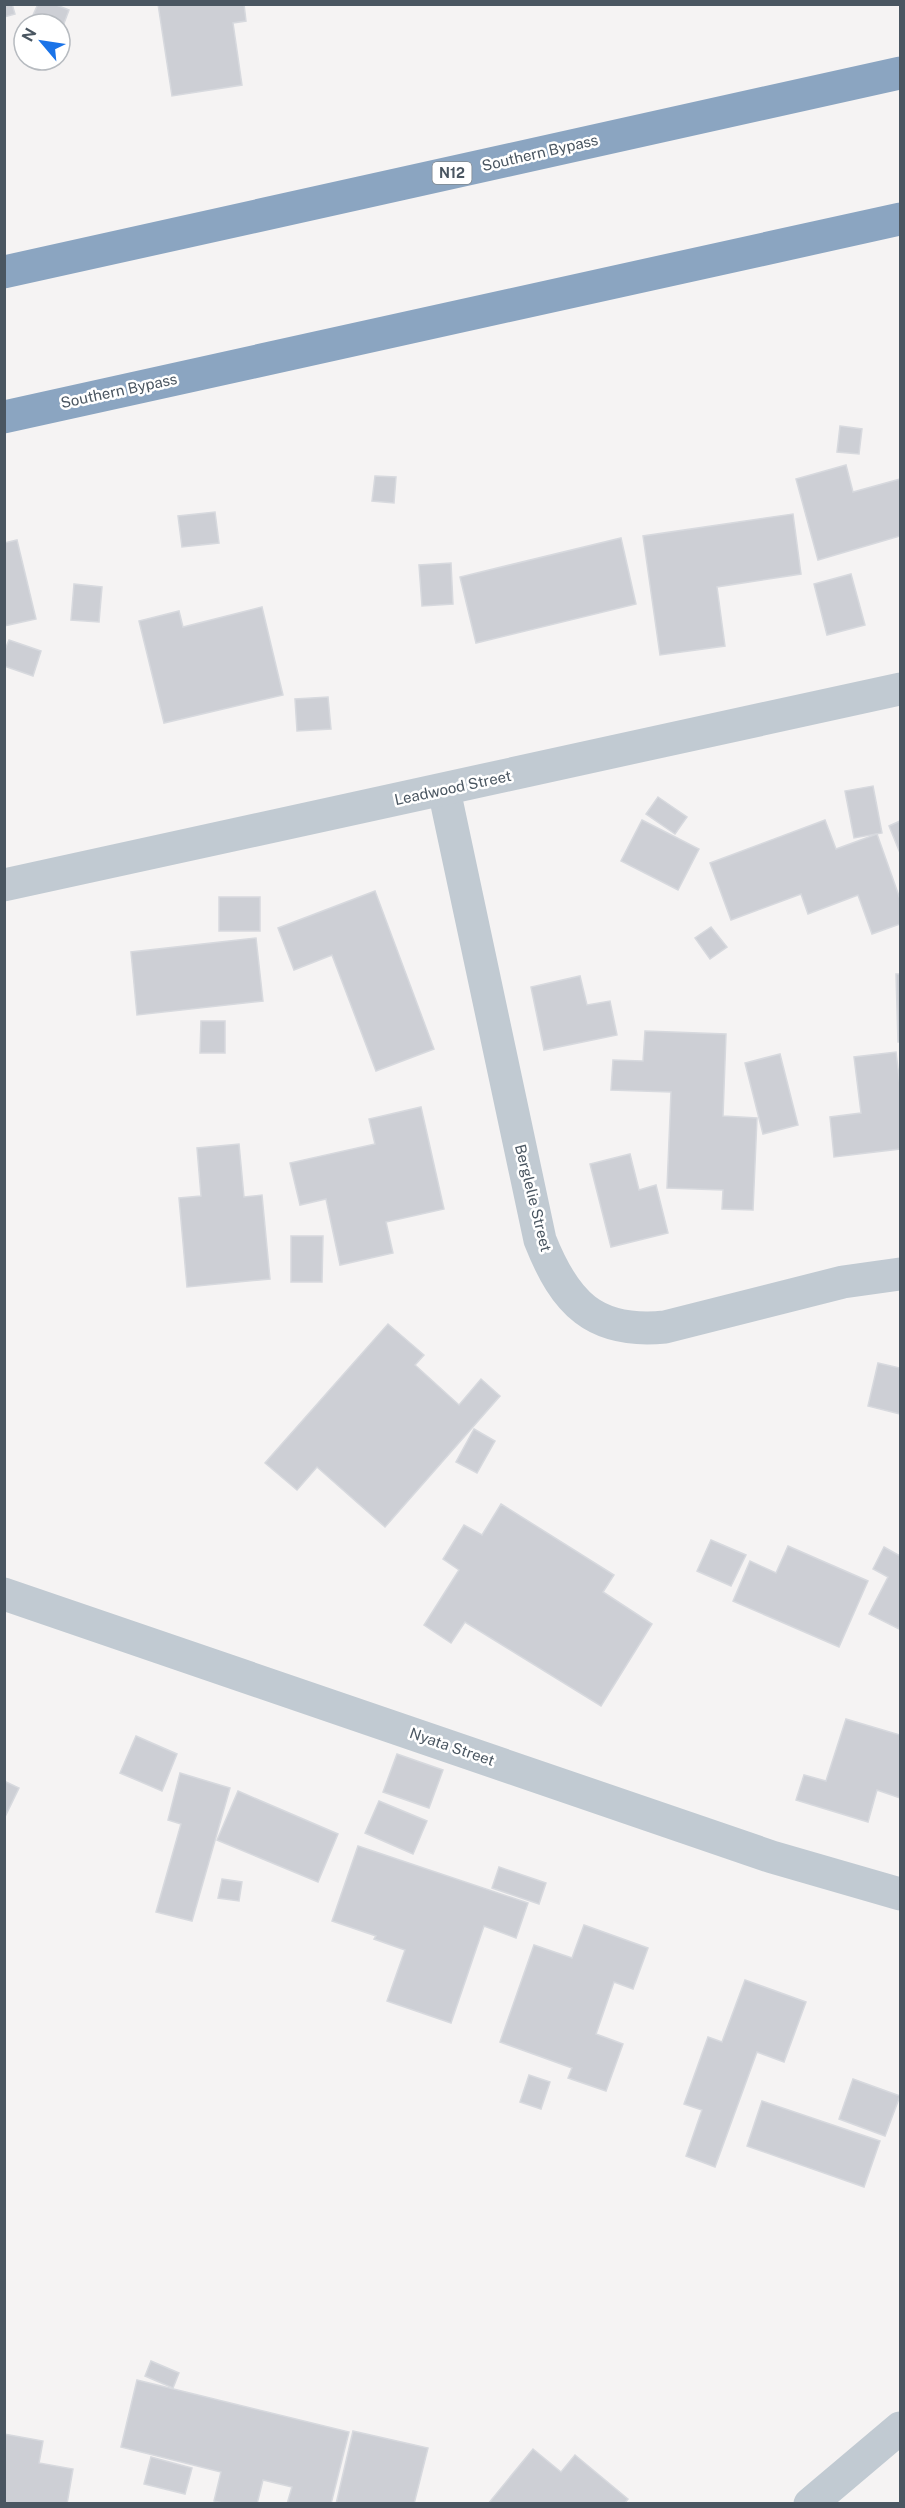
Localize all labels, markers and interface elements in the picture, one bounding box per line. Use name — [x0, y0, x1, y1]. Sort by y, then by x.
north arrow — [12, 12, 72, 72]
text: N — [18, 25, 41, 45]
street label: Southern Bypass — [480, 131, 600, 174]
road number: N12 — [432, 162, 472, 184]
street label: Southern Bypass — [59, 370, 179, 411]
street label: Leadwood Street — [393, 767, 513, 808]
street label: Berglelie Street — [512, 1142, 555, 1254]
street label: Nyata Street — [407, 1724, 497, 1769]

